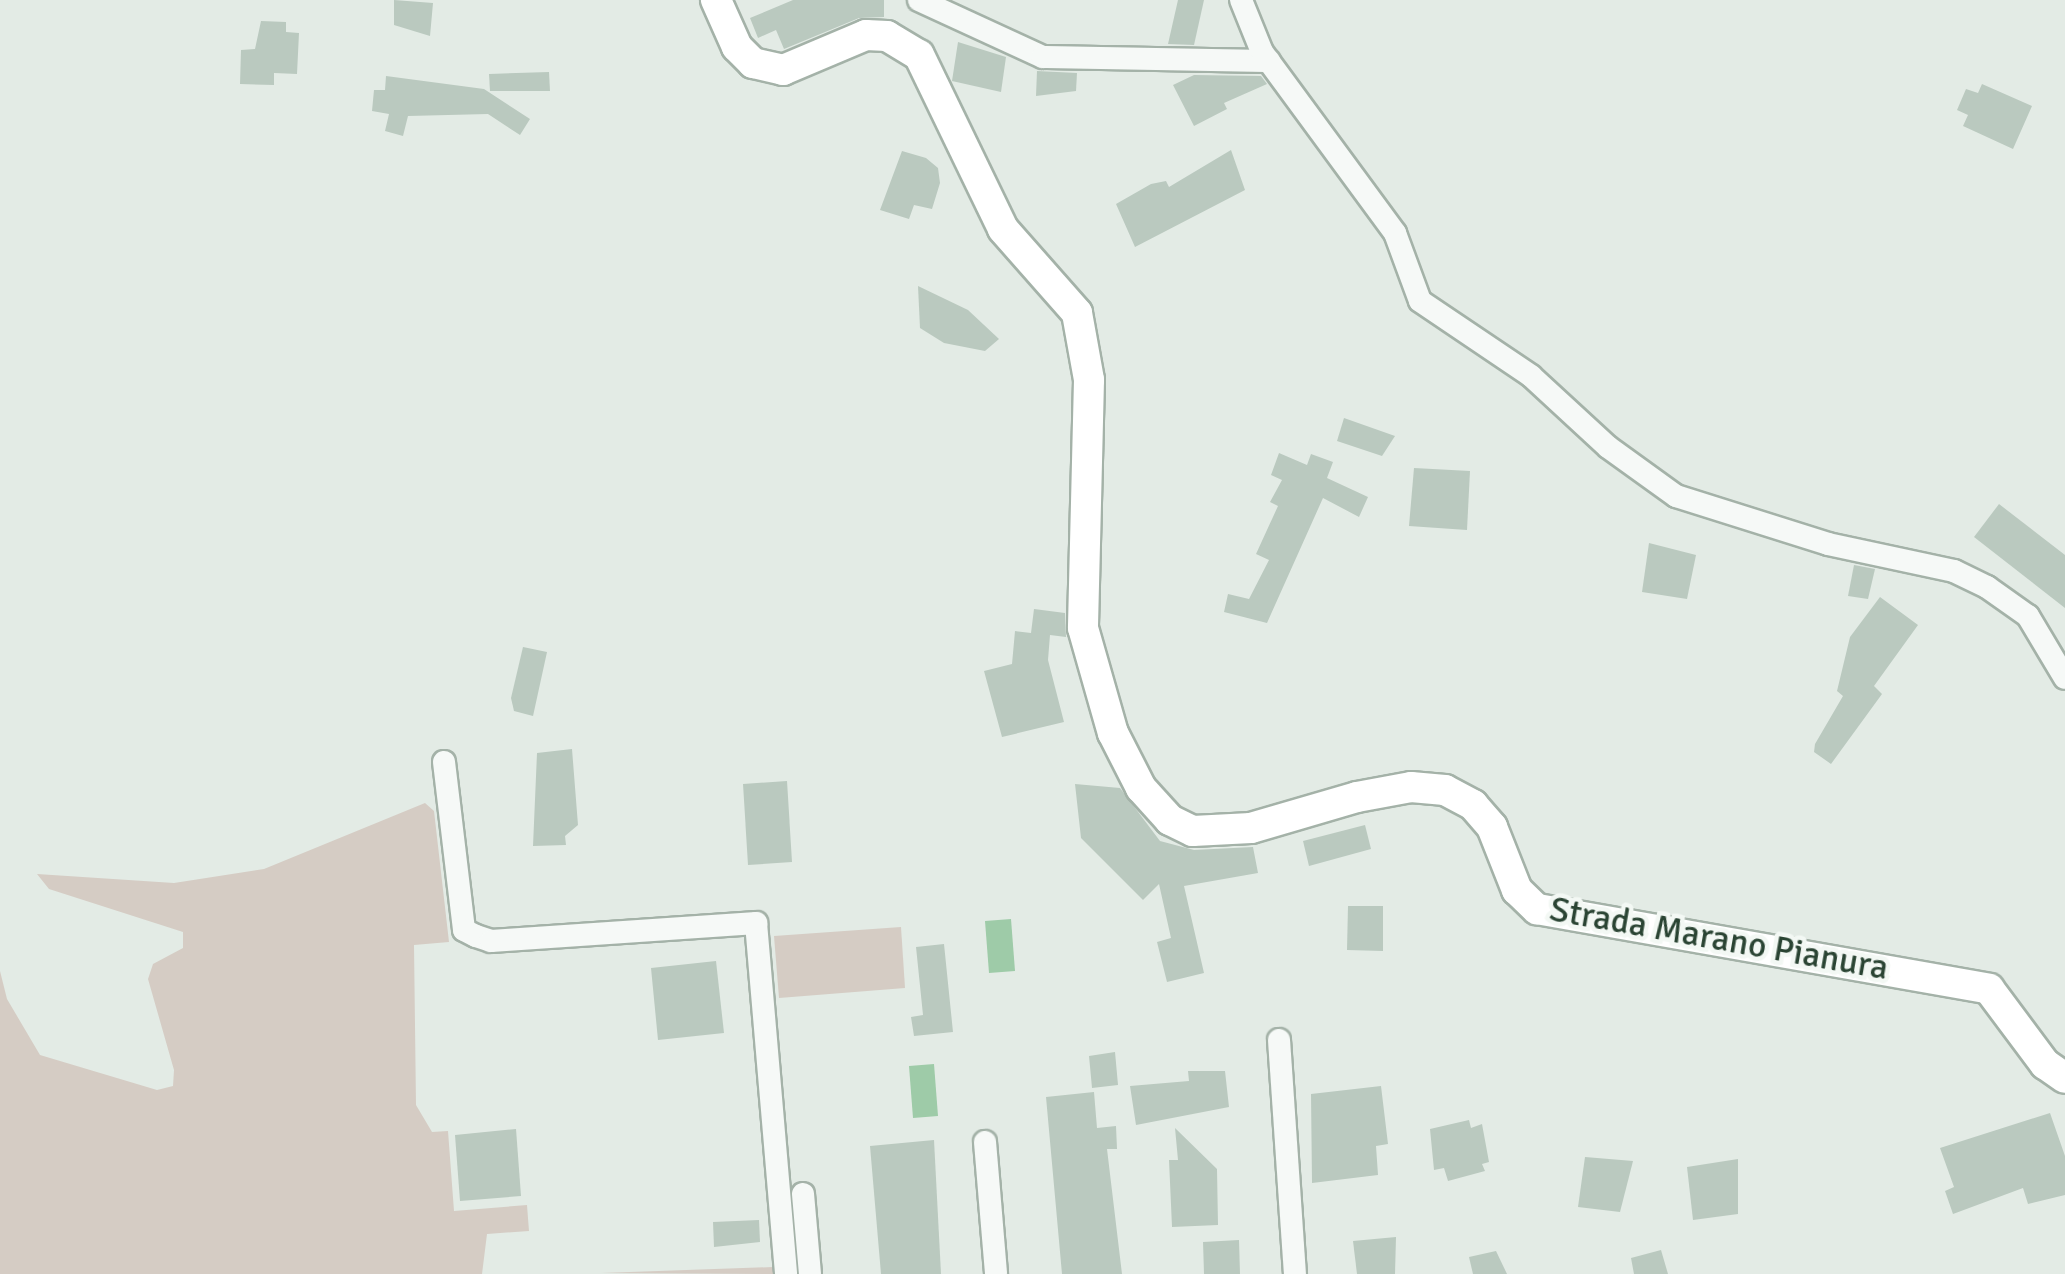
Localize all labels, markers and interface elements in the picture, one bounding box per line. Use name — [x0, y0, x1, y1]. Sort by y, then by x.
street label: Strada Marano Pianura — [1546, 889, 1892, 989]

